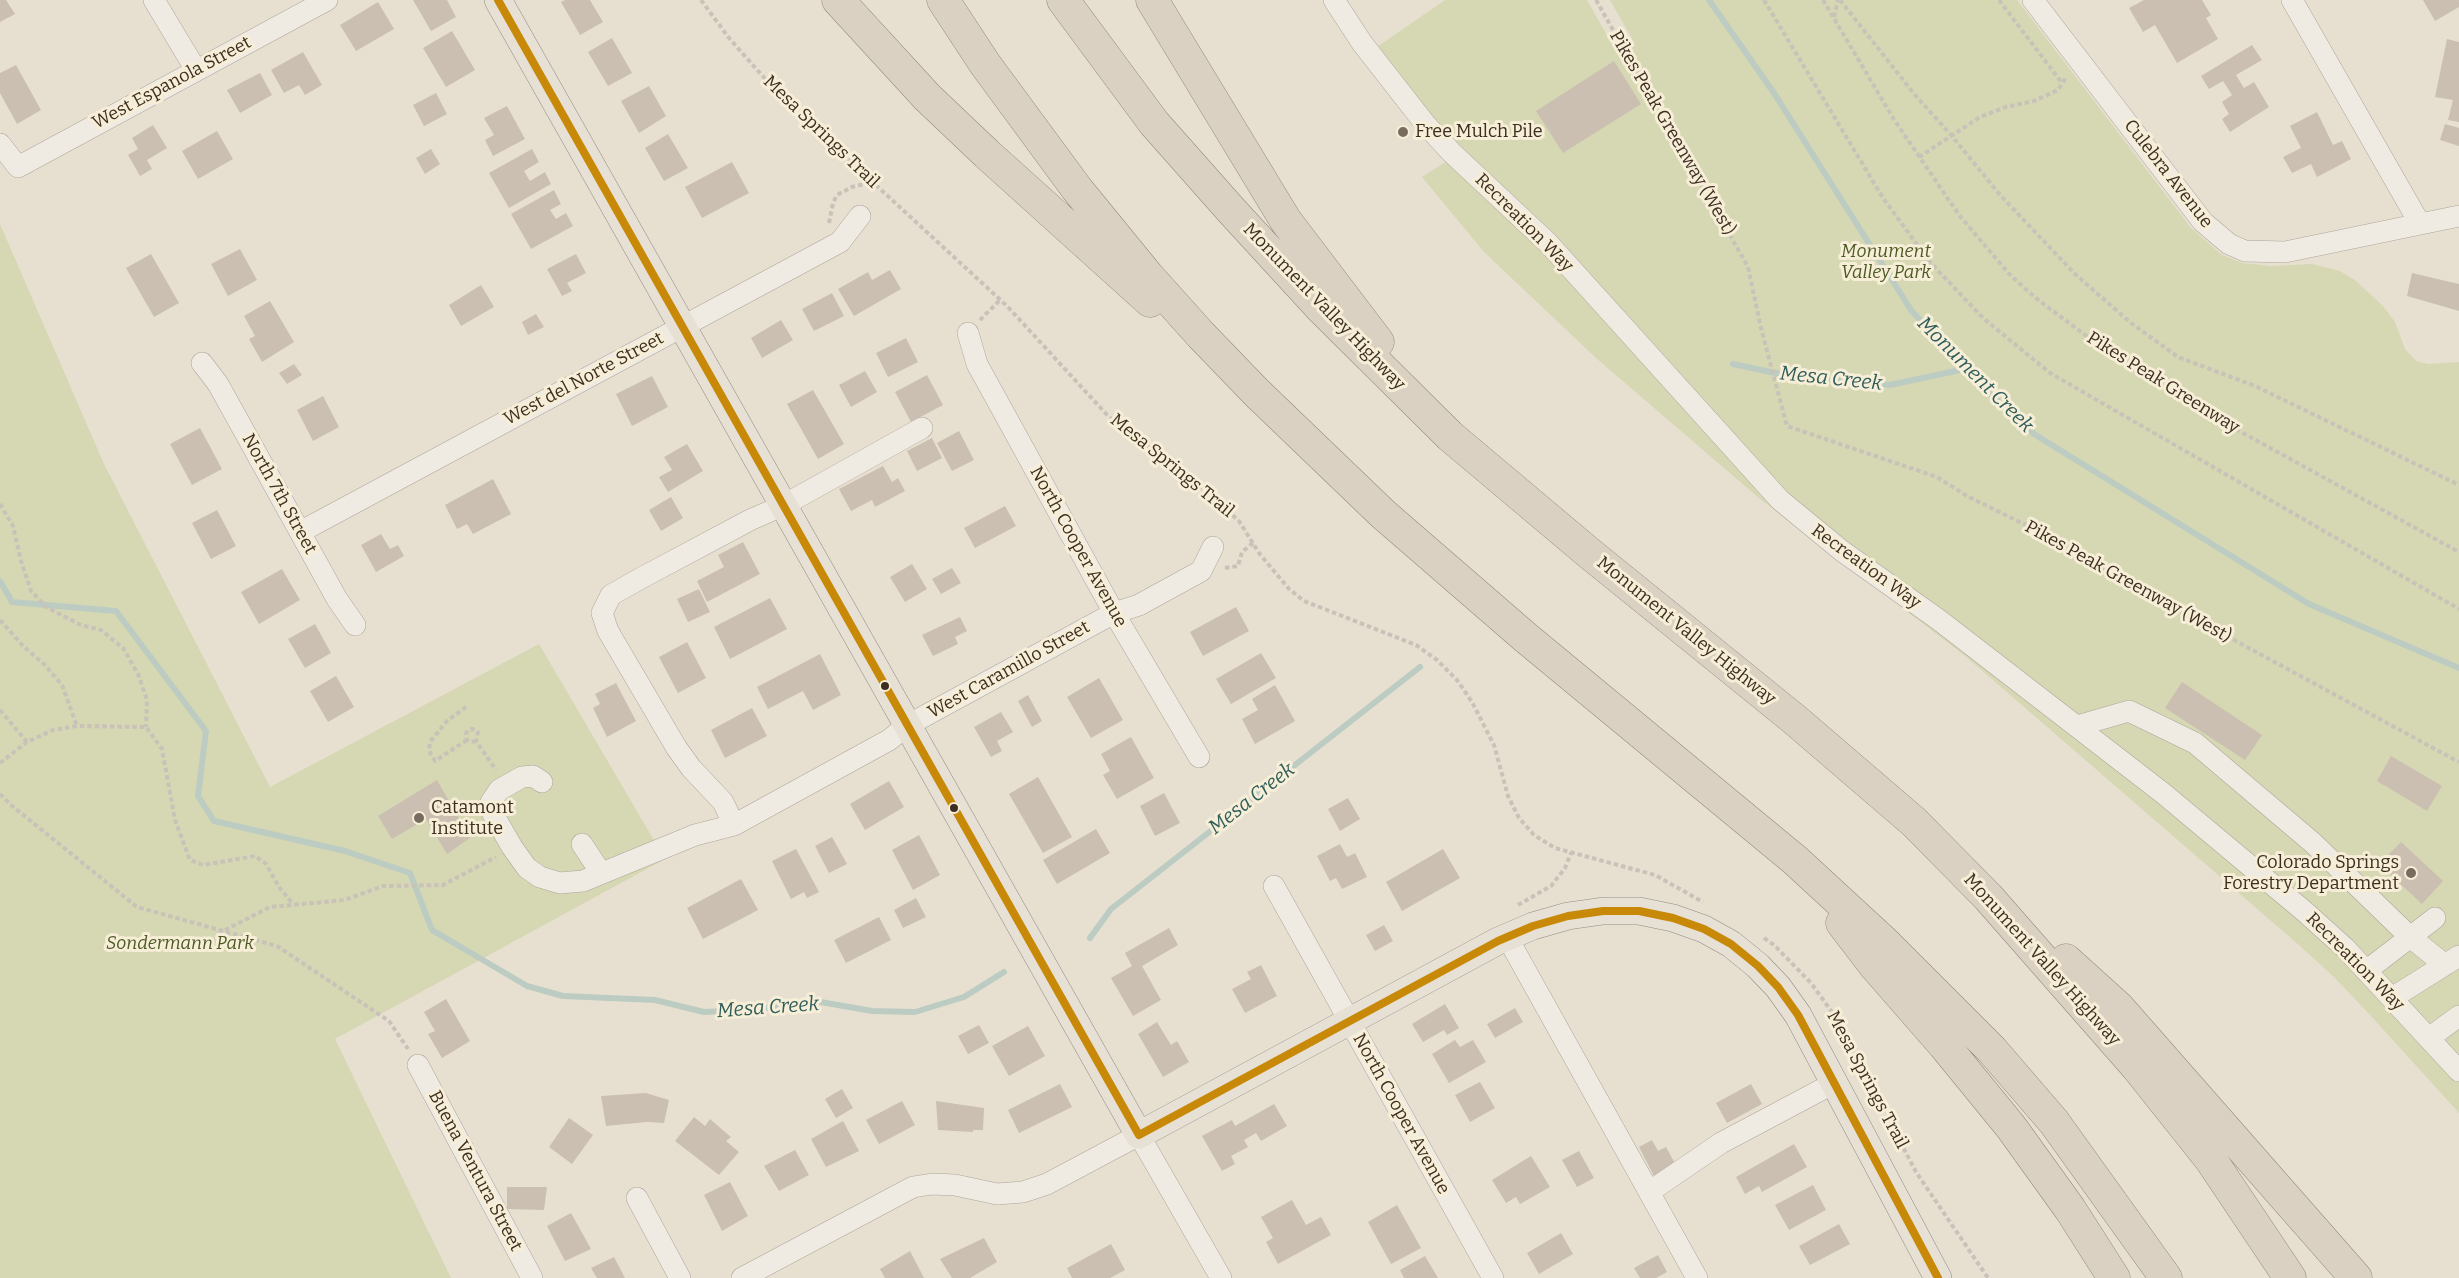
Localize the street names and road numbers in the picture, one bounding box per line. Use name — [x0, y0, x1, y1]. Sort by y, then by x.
street label: Pikes Peak Greenway (West) — [1605, 27, 1739, 239]
street label: West Espanola Street — [89, 32, 255, 134]
street label: Mesa Springs Trail — [758, 71, 884, 193]
street label: Culebra Avenue — [2119, 115, 2217, 233]
street label: Recreation Way — [1470, 169, 1578, 277]
street label: Monument Valley Highway — [1238, 219, 1410, 395]
street label: Pikes Peak Greenway — [2083, 327, 2243, 439]
street label: West del Norte Street — [500, 328, 668, 430]
street label: Mesa Springs Trail — [1106, 409, 1238, 523]
street label: North 7th Street — [237, 430, 321, 558]
street label: North Cooper Avenue — [1025, 463, 1131, 631]
street label: Pikes Peak Greenway (West) — [2021, 516, 2235, 648]
street label: Recreation Way — [1807, 520, 1925, 614]
street label: Monument Valley Highway — [1592, 552, 1780, 710]
street label: West Caramillo Street — [924, 617, 1094, 723]
street label: Monument Valley Highway — [1959, 870, 2125, 1050]
street label: Recreation Way — [2301, 908, 2409, 1016]
street label: Mesa Springs Trail — [1822, 1007, 1912, 1153]
street label: North Cooper Avenue — [1348, 1030, 1454, 1198]
street label: Buena Ventura Street — [423, 1087, 527, 1255]

